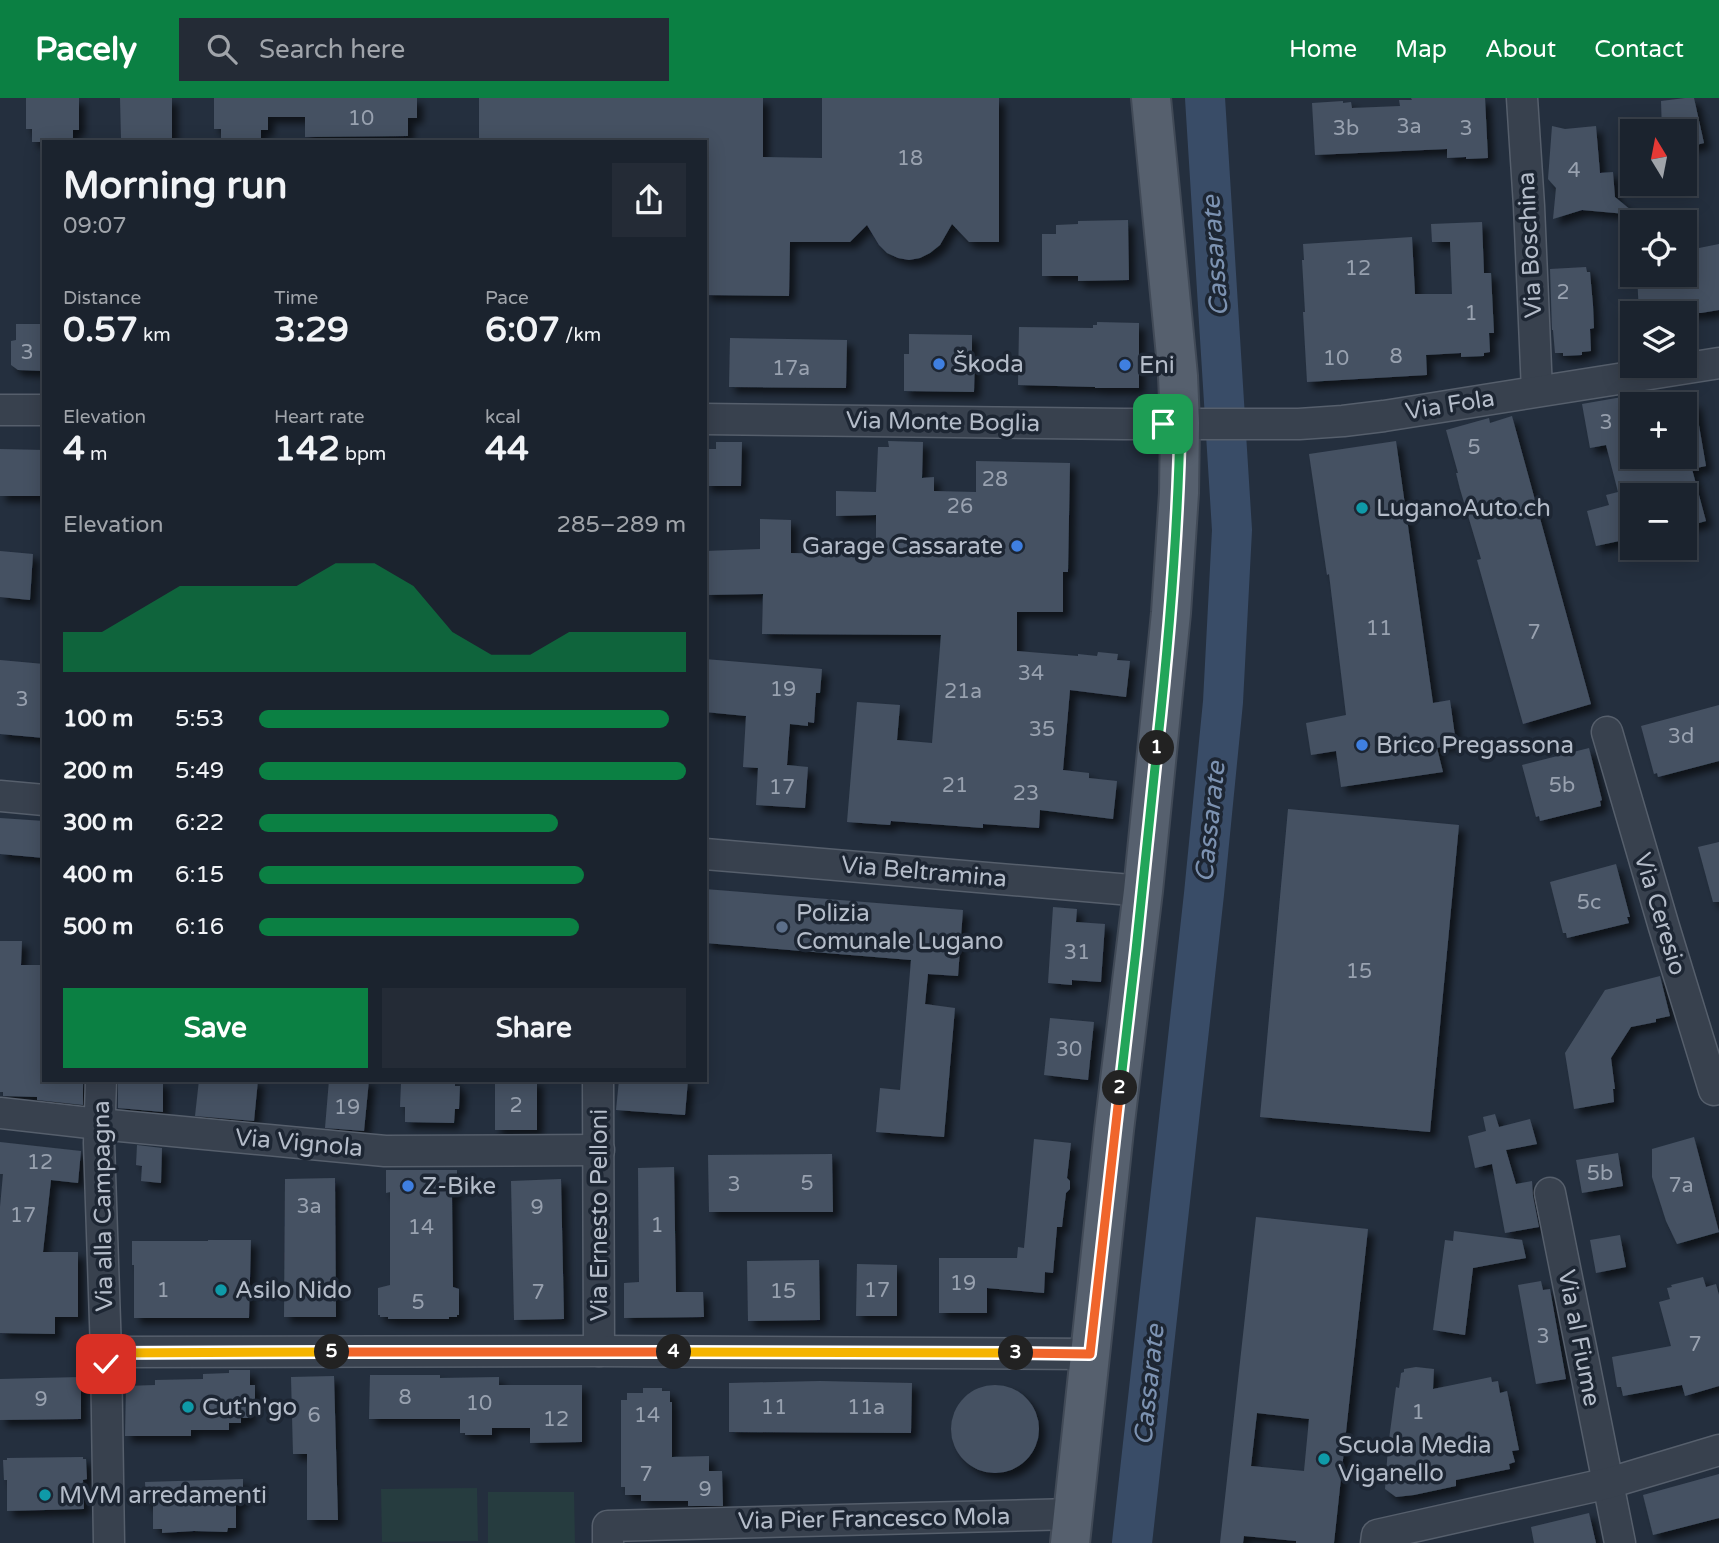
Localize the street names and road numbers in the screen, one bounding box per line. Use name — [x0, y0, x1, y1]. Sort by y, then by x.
street label: Via Boschina — [1512, 171, 1548, 319]
street label: Via Fola — [1403, 384, 1497, 426]
street label: Via Monte Boglia — [846, 406, 1040, 438]
street label: Via Ceresio — [1628, 849, 1692, 979]
street label: Via Beltramina — [840, 850, 1008, 894]
street label: Via alla Campagna — [87, 1100, 119, 1312]
street label: Via Ernesto Pelloni — [585, 1109, 614, 1321]
street label: Via Vignola — [234, 1123, 364, 1163]
street label: Via al Fiume — [1552, 1267, 1606, 1409]
street label: Via Pier Francesco Mola — [738, 1502, 1010, 1536]

